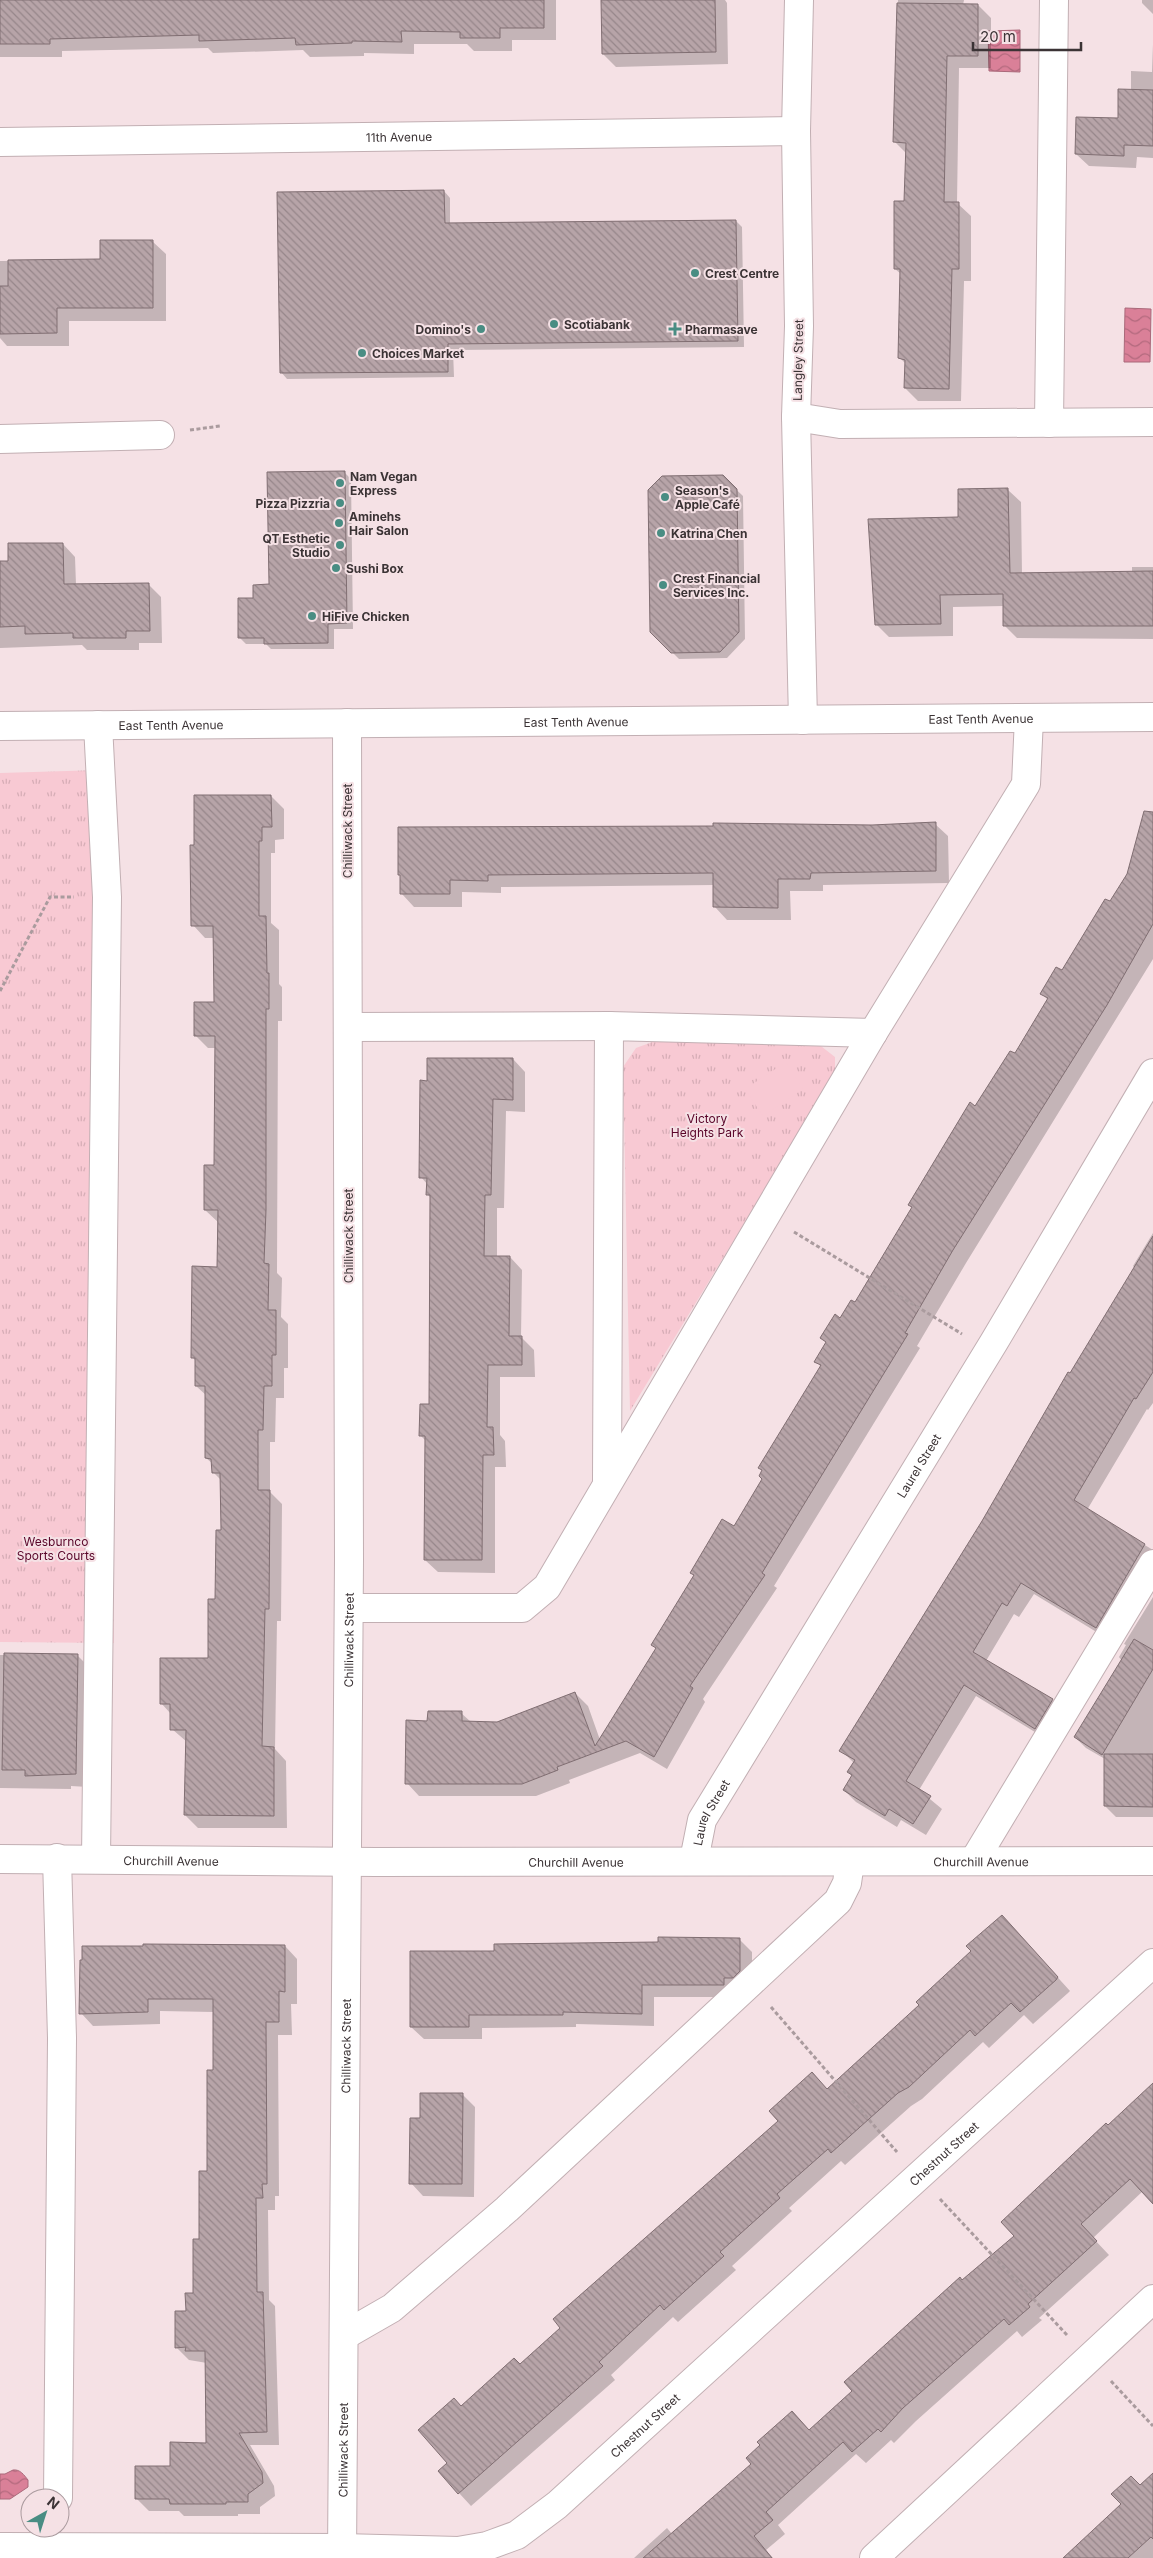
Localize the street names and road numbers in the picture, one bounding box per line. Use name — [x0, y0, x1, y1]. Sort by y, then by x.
street label: 11th Avenue — [366, 129, 432, 144]
street label: Langley Street — [790, 319, 806, 401]
street label: East Tenth Avenue — [928, 710, 1034, 726]
street label: East Tenth Avenue — [523, 714, 629, 729]
street label: East Tenth Avenue — [118, 717, 224, 733]
street label: Chilliwack Street — [340, 784, 355, 878]
street label: Chilliwack Street — [341, 1189, 356, 1283]
street label: Laurel Street — [893, 1431, 944, 1500]
street label: Chilliwack Street — [341, 1593, 356, 1687]
street label: Laurel Street — [690, 1777, 733, 1847]
street label: Churchill Avenue — [123, 1852, 219, 1868]
street label: Churchill Avenue — [528, 1854, 624, 1869]
street label: Churchill Avenue — [933, 1854, 1029, 1869]
street label: Chilliwack Street — [338, 1998, 353, 2093]
street label: Chestnut Street — [906, 2118, 981, 2189]
street label: Chestnut Street — [607, 2390, 683, 2461]
street label: Chilliwack Street — [335, 2402, 351, 2497]

